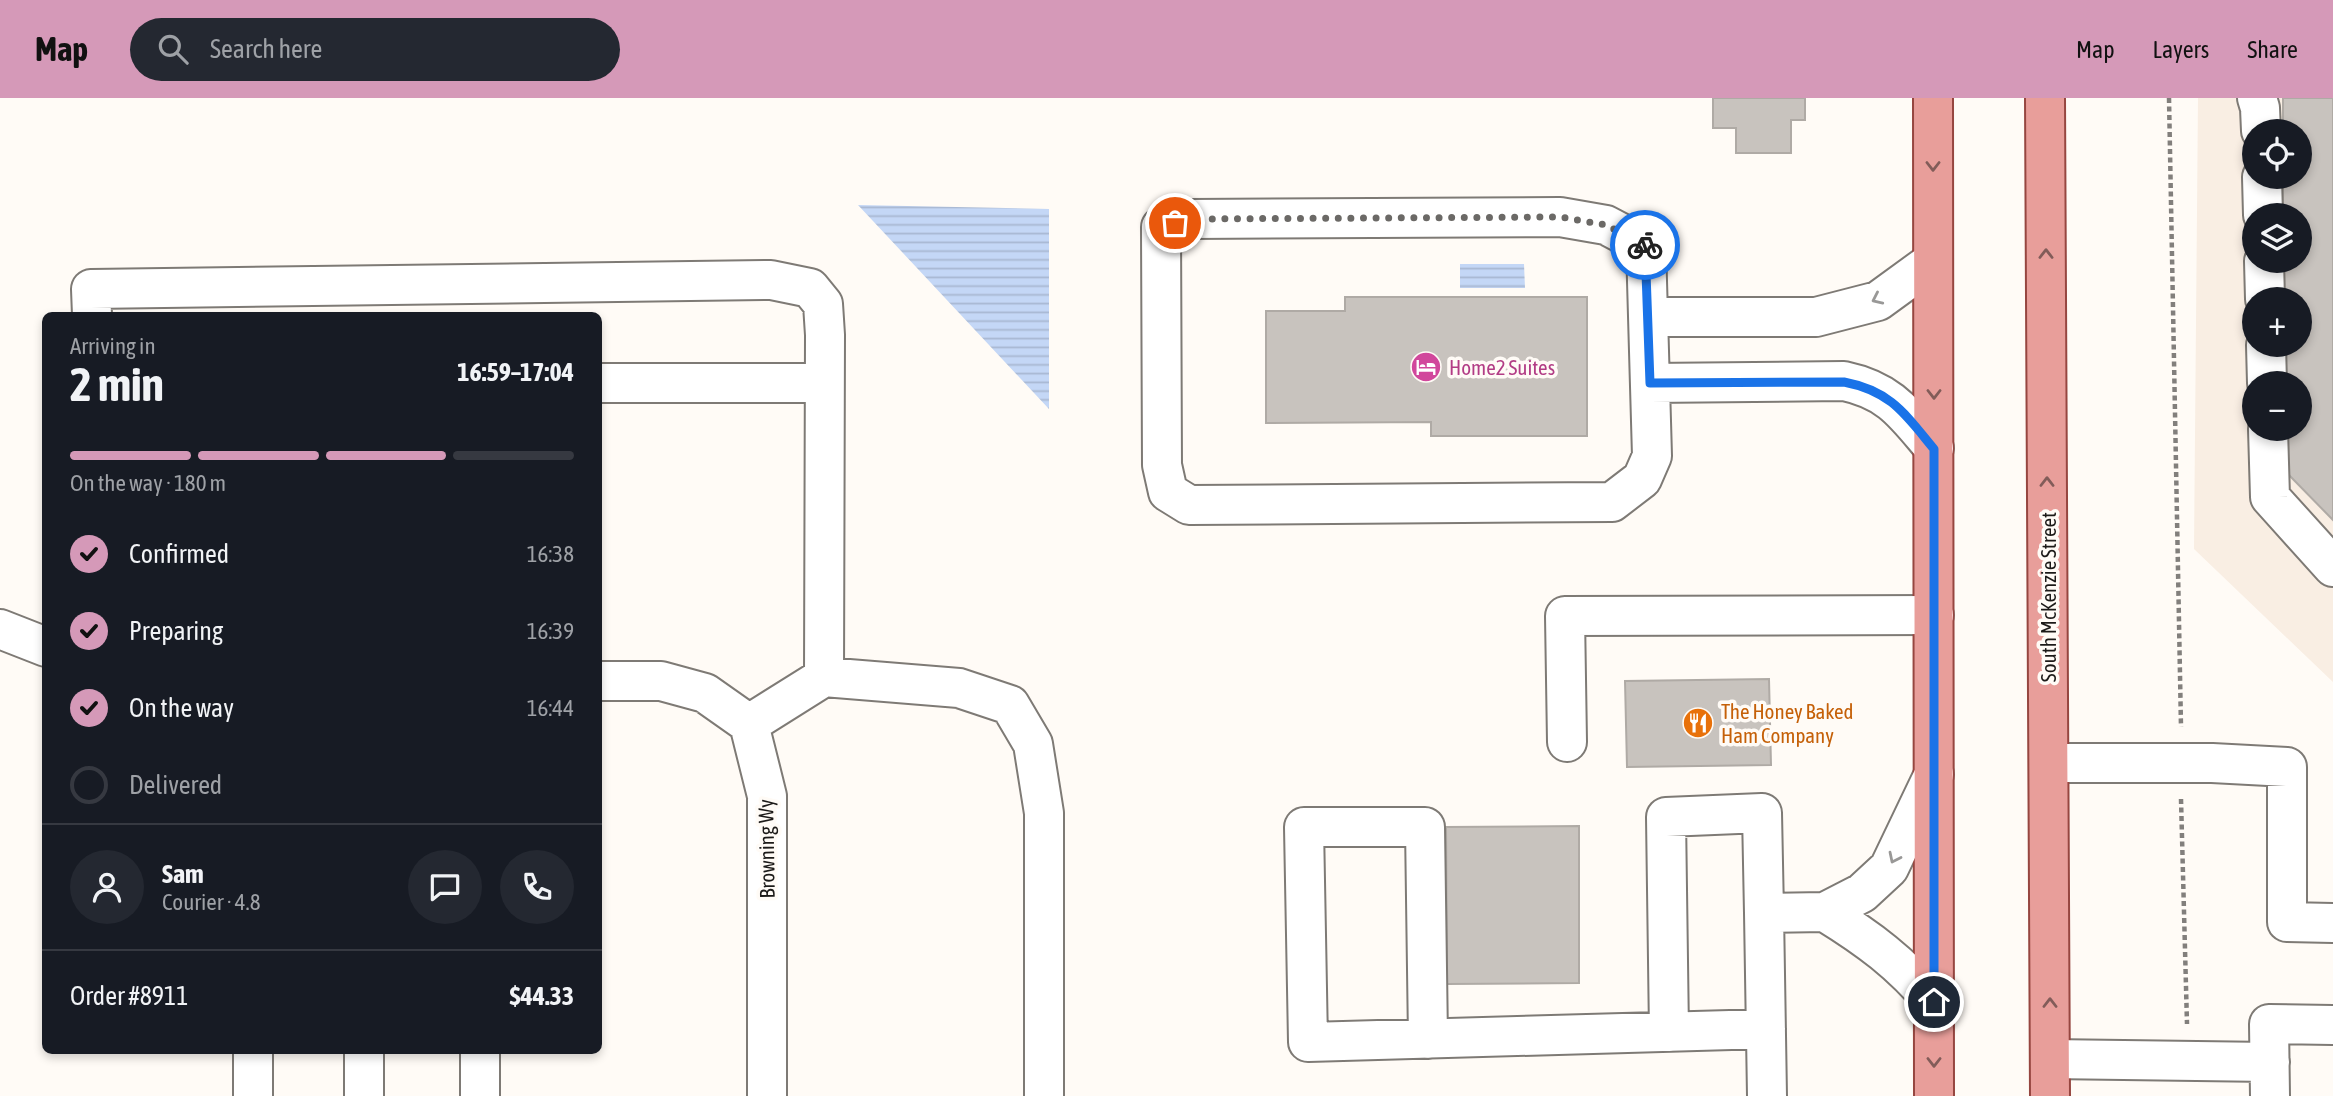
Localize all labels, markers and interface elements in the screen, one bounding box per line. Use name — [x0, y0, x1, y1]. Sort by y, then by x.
search box — [130, 18, 620, 81]
text: Map — [35, 30, 88, 68]
icon: search — [154, 30, 192, 68]
text: Search here — [210, 34, 322, 64]
text: Map — [2076, 36, 2115, 63]
text: Layers — [2153, 36, 2209, 63]
text: Share — [2247, 36, 2298, 63]
map controls — [2242, 119, 2312, 441]
button: locate — [2242, 119, 2312, 189]
one-way arrow — [1925, 161, 1941, 172]
pin — [1145, 193, 1205, 253]
button: layers — [2242, 203, 2312, 273]
icon: bag — [1156, 204, 1194, 242]
courier — [1610, 210, 1680, 280]
icon: bike — [1626, 226, 1664, 264]
one-way arrow — [2038, 249, 2054, 259]
button: + — [2242, 287, 2312, 357]
one-way arrow — [1872, 291, 1885, 304]
text: Arriving in — [70, 333, 156, 359]
hotel icon: Home2 Suites — [1409, 350, 1443, 384]
place label: Home2 Suites — [1449, 355, 1555, 379]
text: 16:59–17:04 — [457, 357, 574, 387]
text: 2 min — [70, 358, 164, 411]
button: − — [2242, 371, 2312, 441]
one-way arrow — [1926, 389, 1942, 399]
text: On the way · 180 m — [70, 470, 226, 496]
one-way arrow — [2039, 476, 2055, 487]
street label: South McKenzie Street — [2036, 512, 2060, 682]
icon: check — [70, 535, 108, 573]
text: Confirmed — [129, 539, 229, 569]
text: 16:38 — [527, 541, 574, 567]
icon: check — [70, 612, 108, 650]
text: Preparing — [129, 616, 223, 646]
text: 16:39 — [527, 618, 574, 644]
icon: check — [70, 689, 108, 727]
text: On the way — [129, 693, 234, 723]
text: 16:44 — [527, 695, 574, 721]
place label: The Honey Baked Ham Company — [1721, 699, 1853, 747]
restaurant icon: The Honey Baked Ham Company — [1681, 706, 1715, 740]
text: Delivered — [129, 770, 222, 800]
street label: Browning Wy — [753, 799, 779, 899]
button: person — [70, 850, 144, 924]
button: chat — [408, 850, 482, 924]
button: phone — [500, 850, 574, 924]
one-way arrow — [1889, 851, 1903, 863]
text: Sam — [162, 859, 204, 889]
text: Courier · 4.8 — [162, 889, 261, 915]
pin — [1904, 972, 1964, 1032]
text: Order #8911 — [70, 981, 189, 1011]
text: $44.33 — [510, 981, 574, 1011]
icon: home — [1915, 983, 1953, 1021]
one-way arrow — [2042, 998, 2058, 1008]
one-way arrow — [1926, 1057, 1942, 1068]

